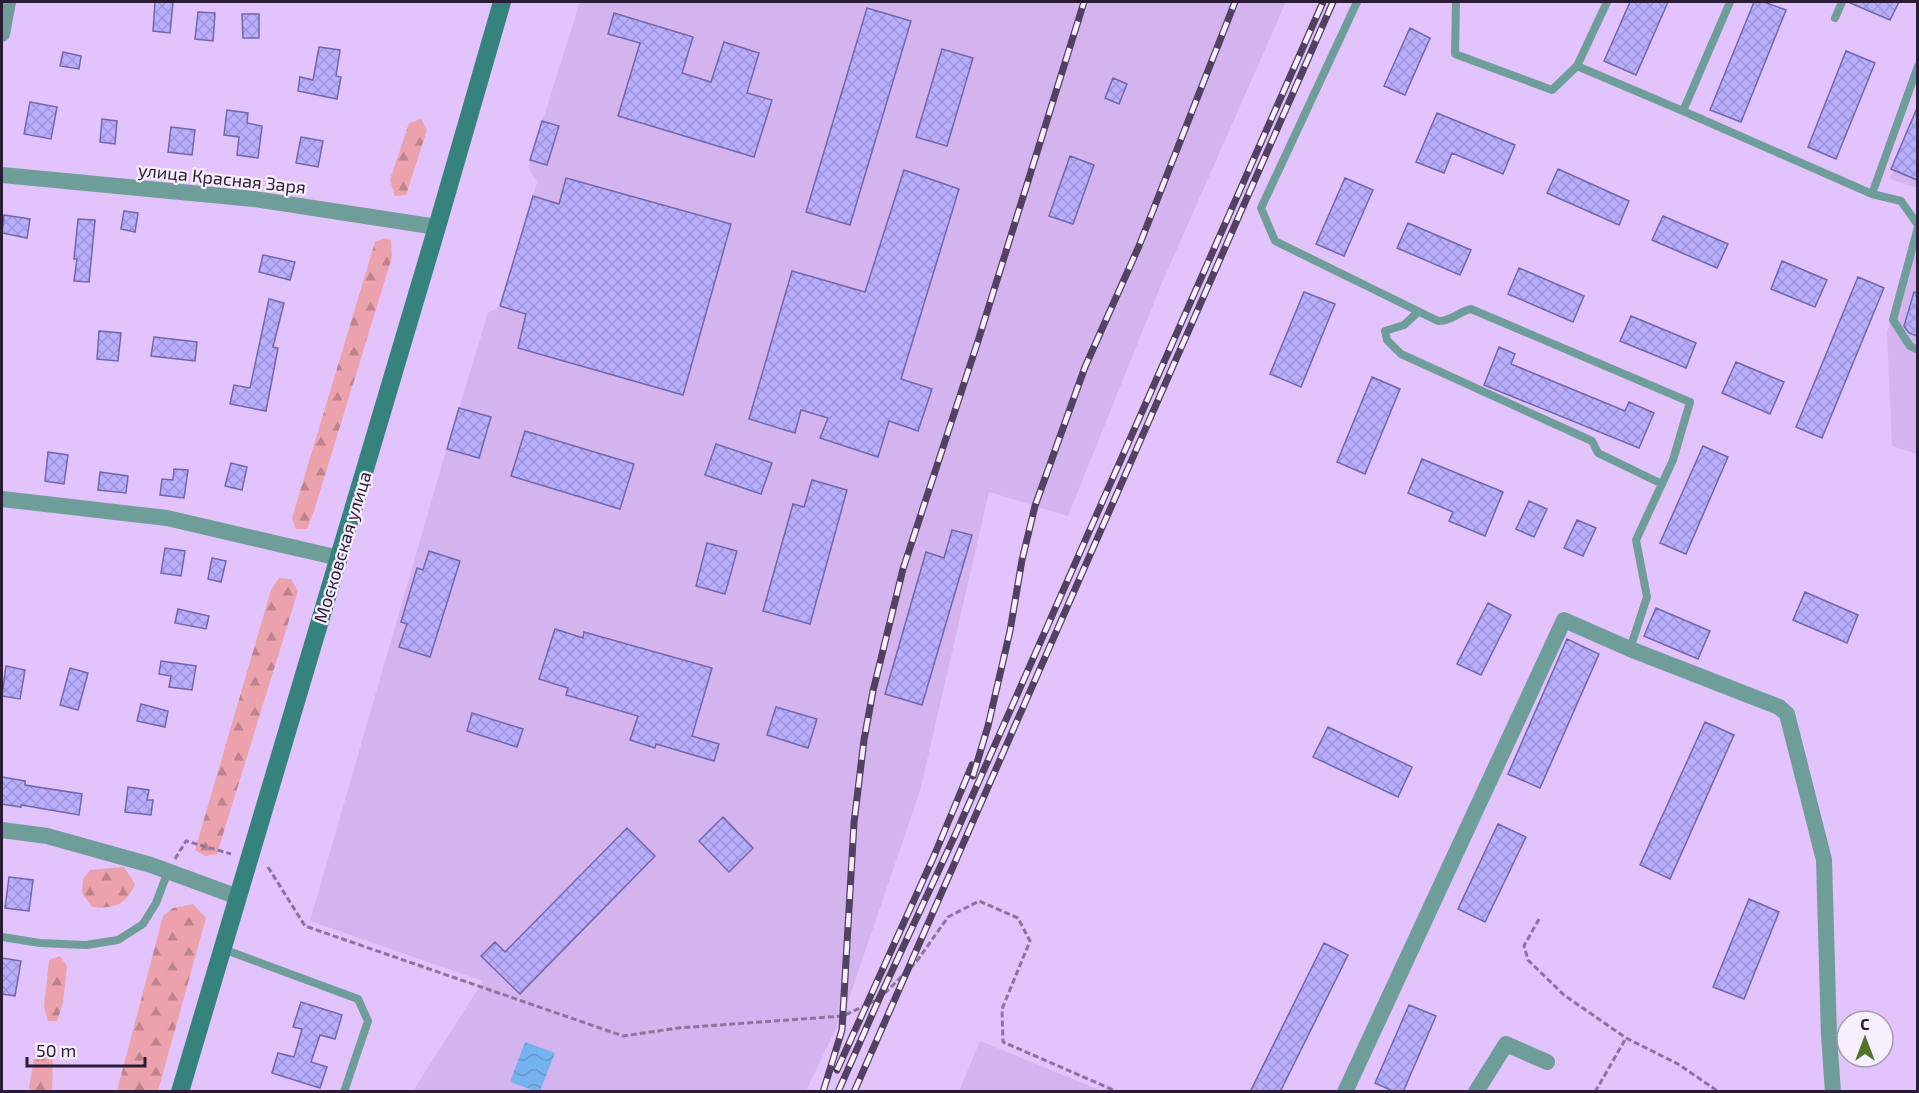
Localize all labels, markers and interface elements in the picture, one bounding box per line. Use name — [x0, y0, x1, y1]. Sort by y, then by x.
street label: улица Красная Заря — [137, 158, 307, 198]
street label: Московская улица — [308, 469, 376, 625]
north arrow — [1835, 1009, 1895, 1069]
text: С — [1860, 1014, 1870, 1033]
scale bar — [27, 1030, 146, 1068]
text: 50 m — [36, 1039, 76, 1061]

